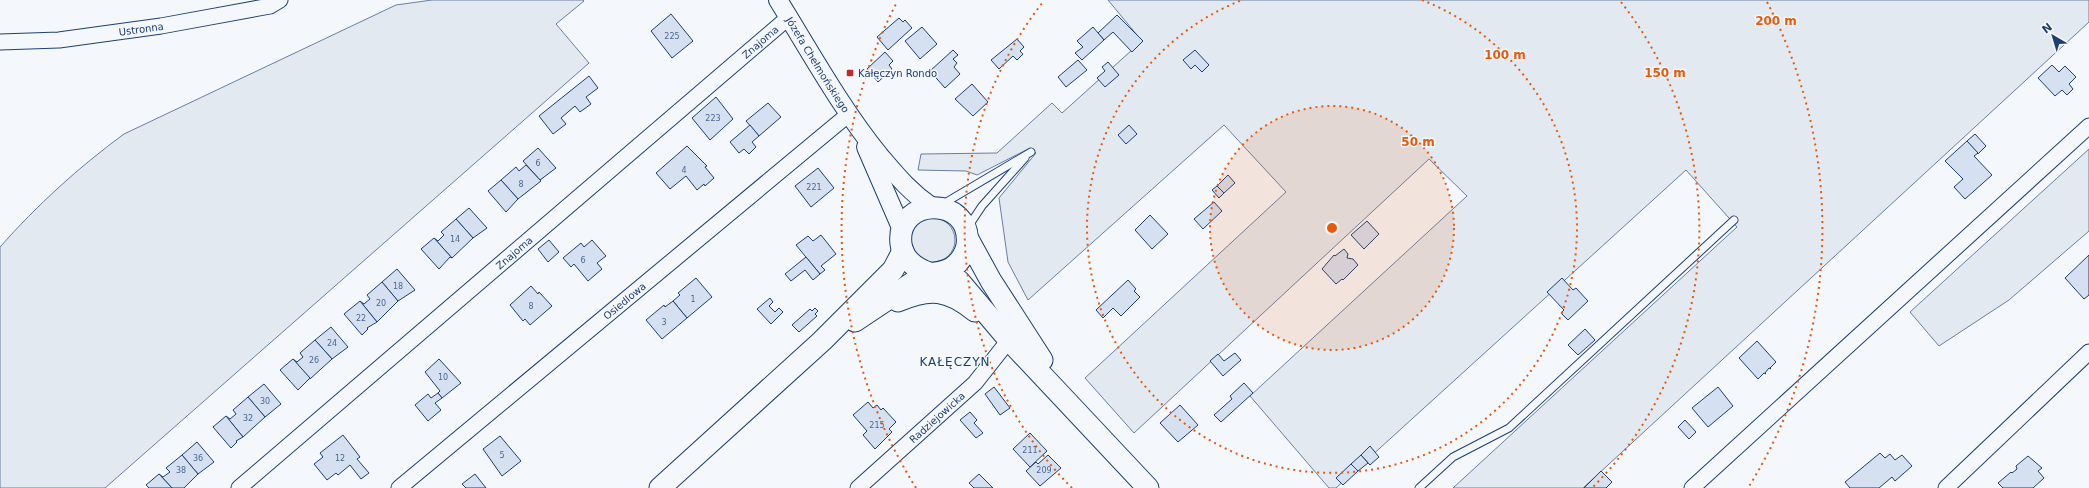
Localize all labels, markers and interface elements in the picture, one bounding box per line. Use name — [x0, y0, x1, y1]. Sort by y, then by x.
street label: Józefa Chełmońskiego — [784, 14, 852, 115]
text: 200 m — [1755, 14, 1797, 28]
north arrow — [2033, 16, 2073, 56]
street label: Ustronna — [118, 20, 164, 37]
text: N — [2040, 21, 2055, 36]
street label: Znajoma — [740, 23, 780, 60]
house number: 225 — [664, 32, 680, 41]
text: 100 m — [1484, 48, 1526, 62]
text: 150 m — [1644, 66, 1686, 80]
marker: Kałęczyn Rondo — [845, 68, 855, 78]
place label: Kałęczyn Rondo — [858, 68, 937, 79]
house number: 223 — [705, 114, 721, 123]
text: 50 m — [1401, 135, 1435, 149]
house number: 6 — [535, 159, 541, 168]
house number: 4 — [681, 166, 687, 175]
house number: 8 — [518, 180, 524, 189]
house number: 221 — [806, 183, 822, 192]
centre of rings — [1325, 221, 1339, 235]
street label: Znajoma — [494, 234, 534, 271]
house number: 14 — [450, 235, 460, 244]
house number: 6 — [580, 256, 586, 265]
street label: Osiedlowa — [601, 280, 648, 321]
house number: 18 — [393, 282, 403, 291]
house number: 1 — [690, 295, 696, 304]
house number: 20 — [376, 299, 386, 308]
house number: 8 — [528, 302, 534, 311]
house number: 22 — [356, 314, 366, 323]
house number: 3 — [661, 318, 667, 327]
house number: 24 — [327, 339, 337, 348]
district label: KAŁĘCZYN — [919, 355, 991, 369]
house number: 26 — [309, 356, 319, 365]
house number: 10 — [438, 373, 448, 382]
street label: Radziejowicka — [907, 390, 967, 445]
house number: 30 — [260, 397, 270, 406]
house number: 32 — [243, 414, 253, 423]
house number: 215 — [869, 421, 885, 430]
house number: 211 — [1022, 446, 1038, 455]
house number: 5 — [499, 451, 505, 460]
house number: 36 — [193, 454, 203, 463]
house number: 12 — [335, 454, 345, 463]
house number: 38 — [176, 466, 186, 475]
house number: 209 — [1036, 466, 1052, 475]

